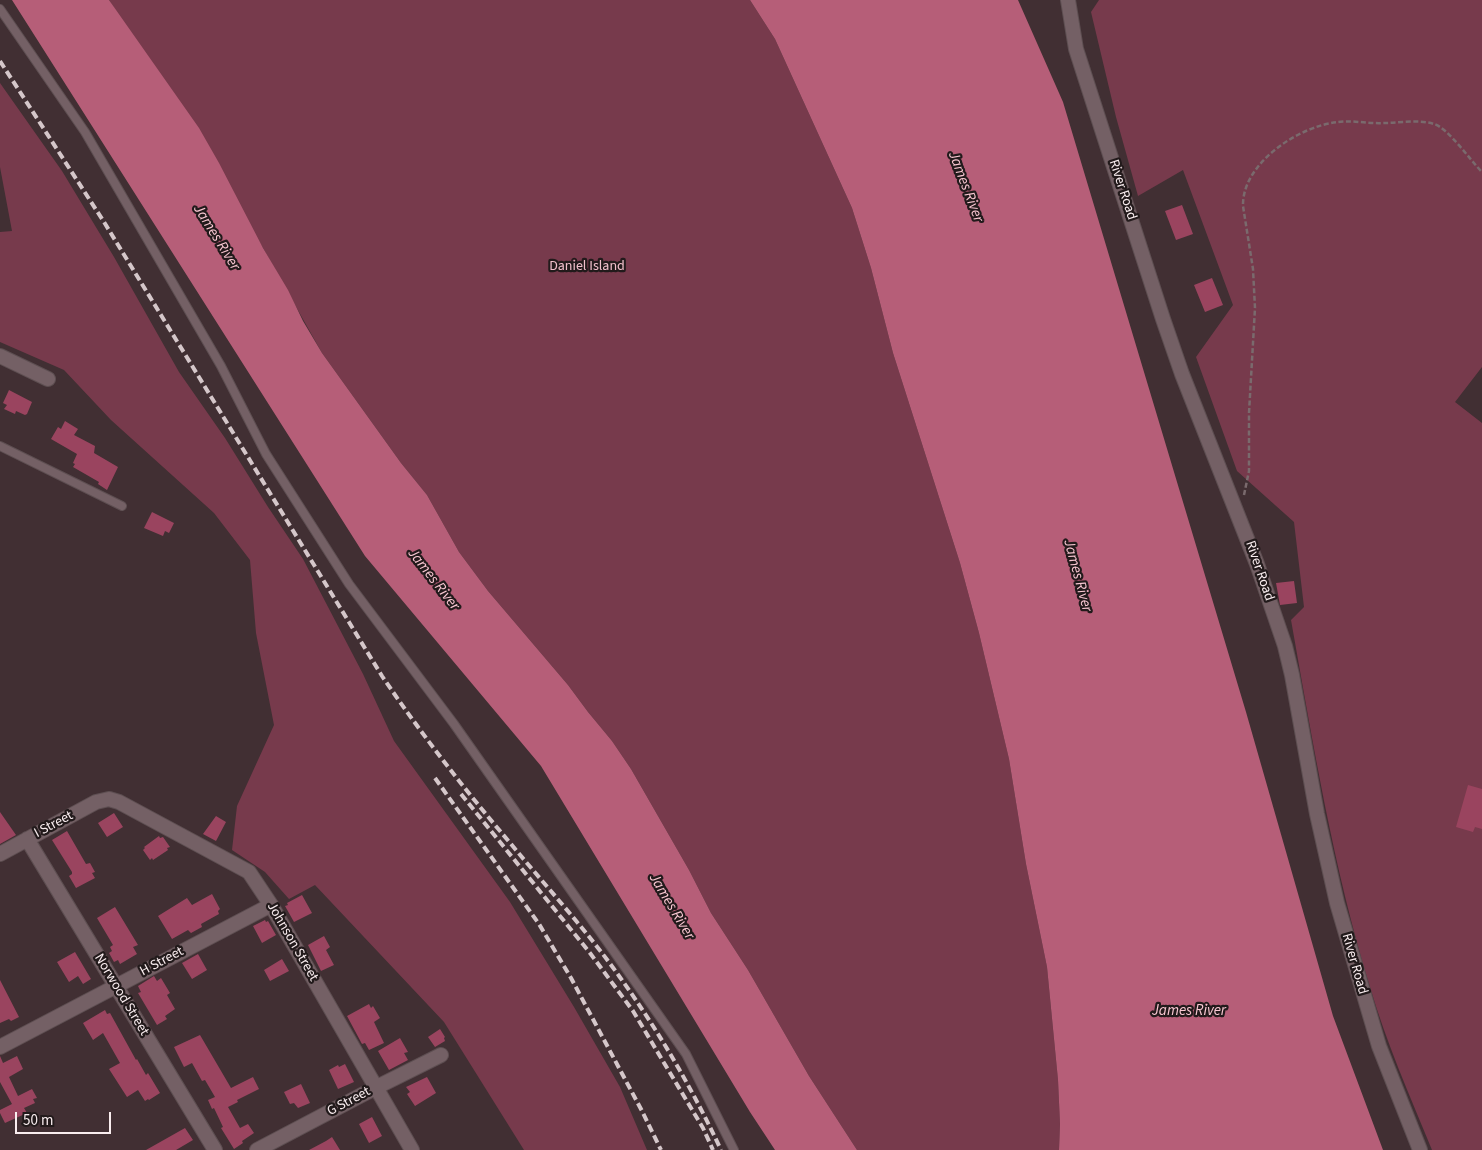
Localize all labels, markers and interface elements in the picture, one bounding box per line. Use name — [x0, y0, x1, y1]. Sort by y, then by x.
water label: James River — [943, 149, 987, 225]
street label: River Road — [1104, 158, 1140, 222]
water label: James River — [189, 202, 243, 274]
park label: Daniel Island — [549, 259, 625, 275]
water label: James River — [1059, 538, 1095, 614]
street label: River Road — [1241, 539, 1277, 603]
water label: James River — [403, 545, 463, 615]
street label: I Street — [32, 808, 76, 842]
water label: James River — [644, 871, 698, 943]
street label: Johnson Street — [263, 899, 321, 985]
street label: River Road — [1337, 932, 1371, 996]
street label: H Street — [137, 944, 187, 980]
street label: Norwood Street — [90, 951, 152, 1039]
water label: James River — [1152, 1003, 1226, 1021]
street label: G Street — [325, 1084, 373, 1120]
scale bar — [18, 1102, 114, 1134]
text: 50 m — [23, 1110, 53, 1131]

